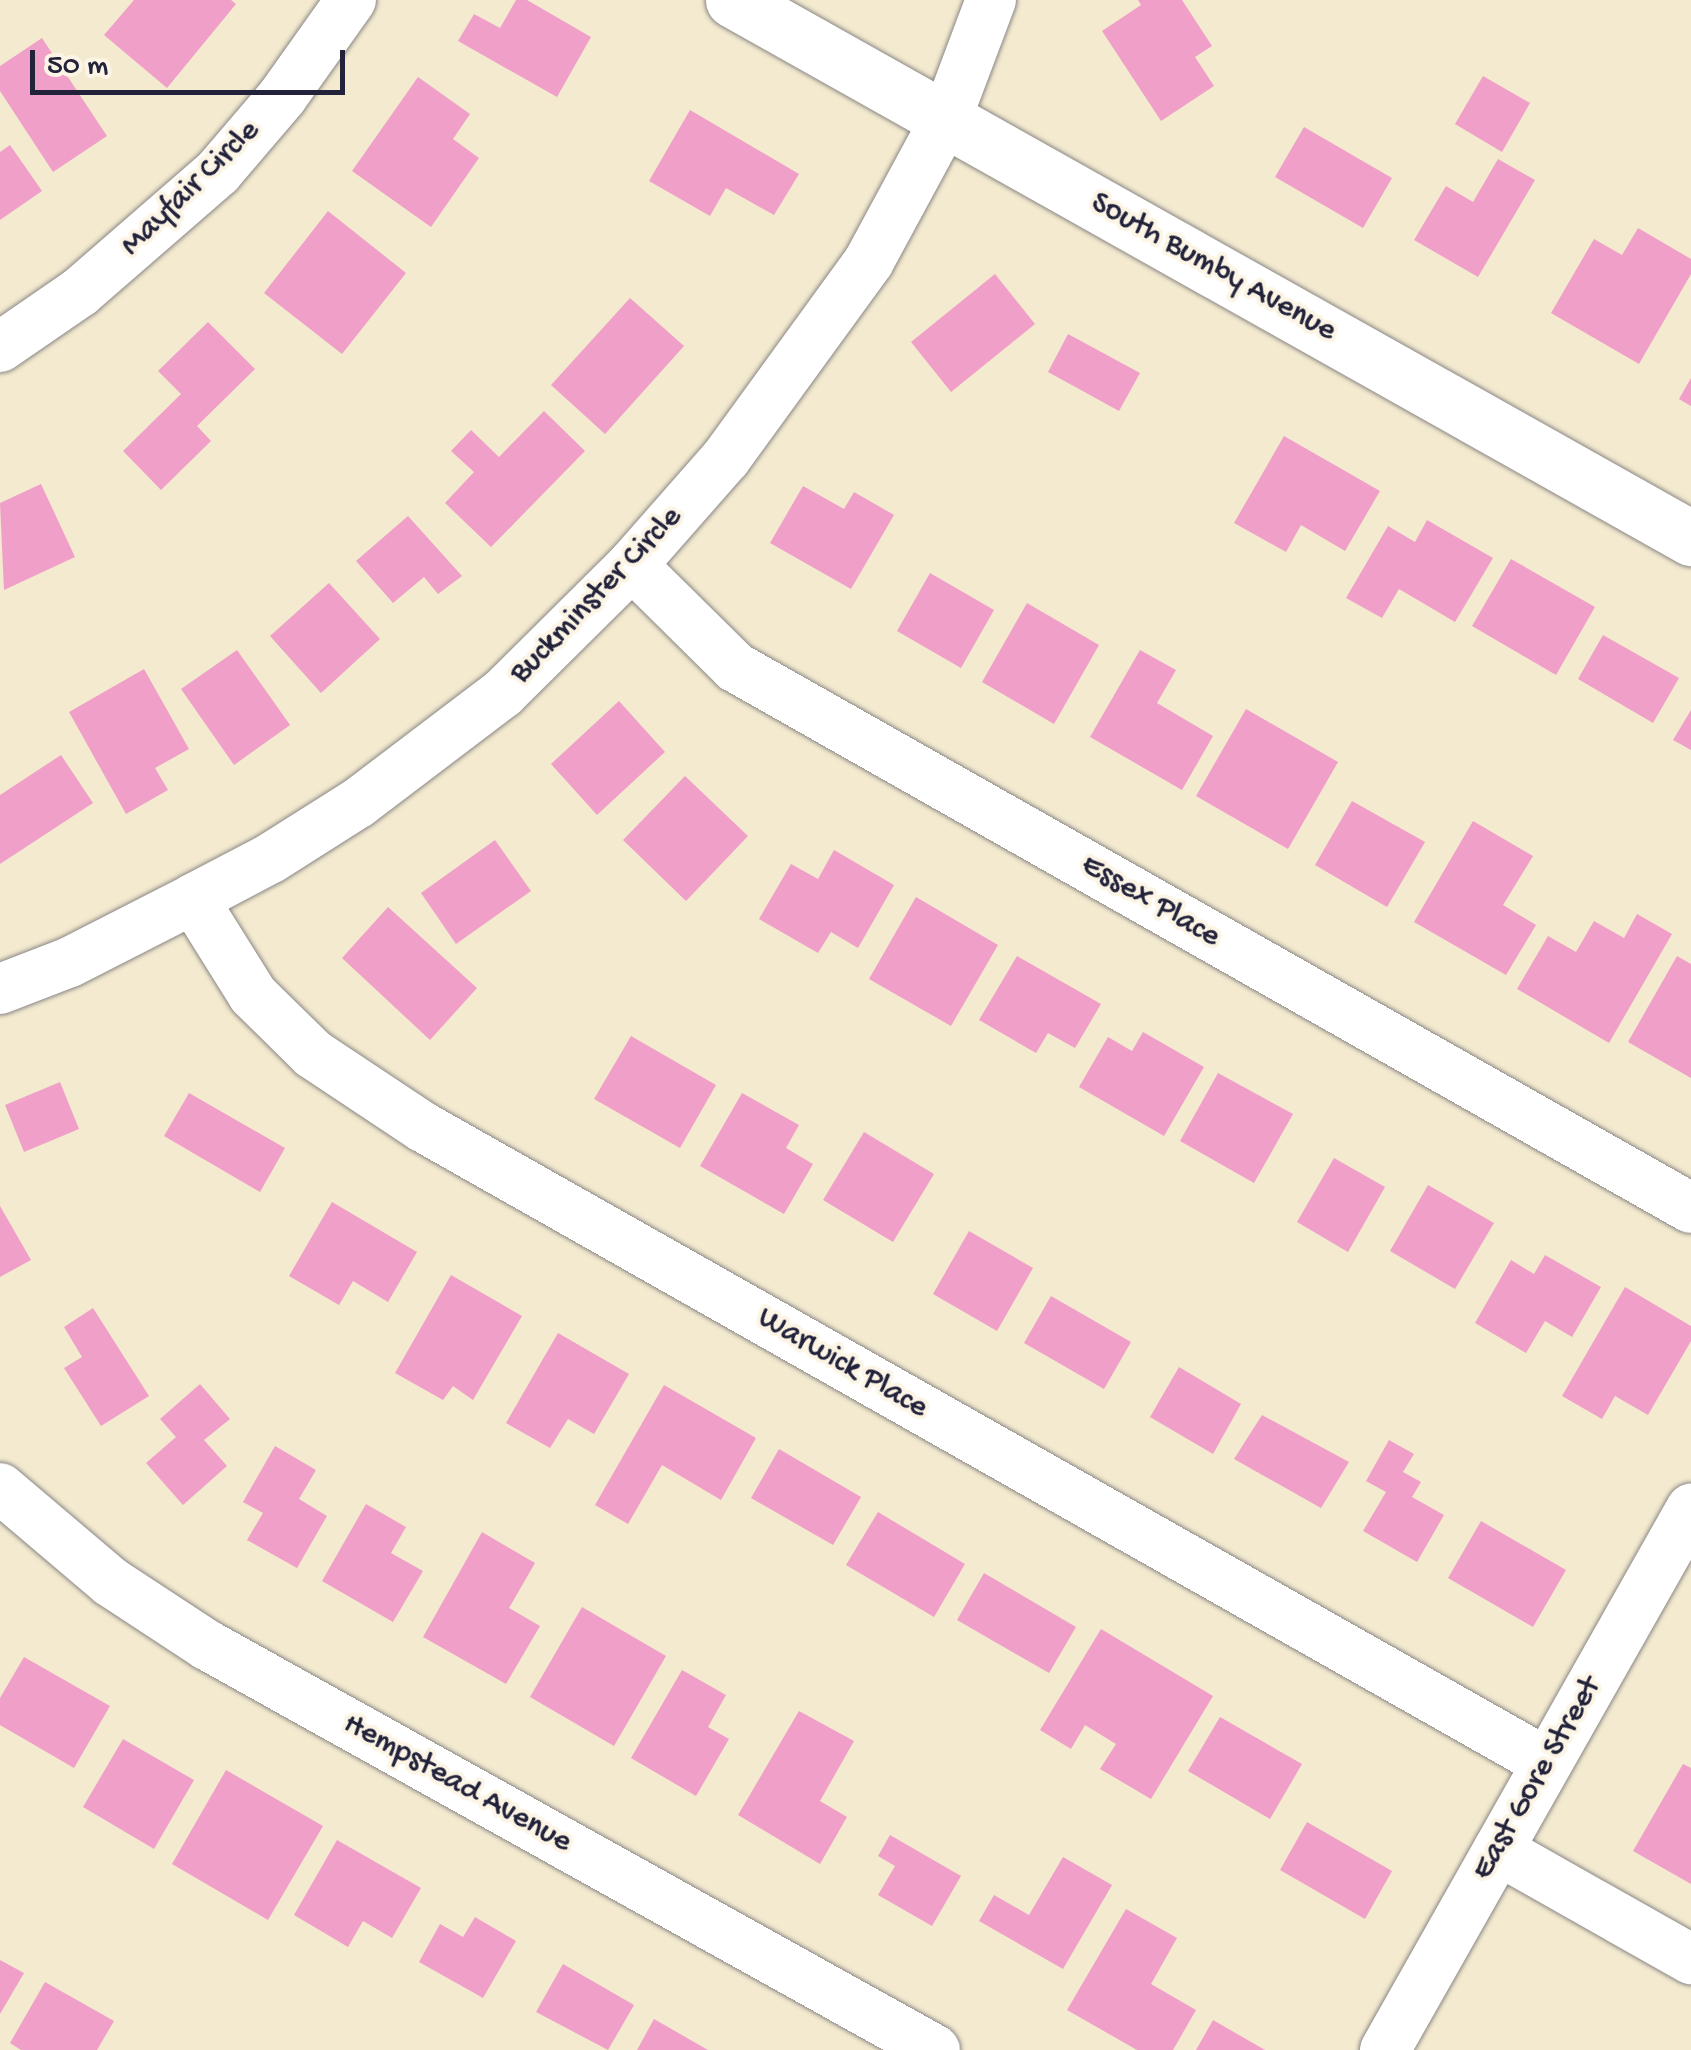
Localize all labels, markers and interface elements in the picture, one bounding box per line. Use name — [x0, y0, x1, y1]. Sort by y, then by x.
scale bar — [35, 30, 350, 92]
text: 50 m — [47, 50, 108, 85]
street label: Mayfair Circle — [113, 113, 269, 265]
street label: South Bumby Avenue — [1083, 185, 1343, 351]
street label: Buckminster Circle — [503, 499, 691, 693]
street label: Essex Place — [1074, 847, 1226, 957]
street label: Warwick Place — [750, 1300, 934, 1428]
street label: East Gore Street — [1464, 1671, 1612, 1887]
street label: Hempstead Avenue — [336, 1705, 578, 1863]

